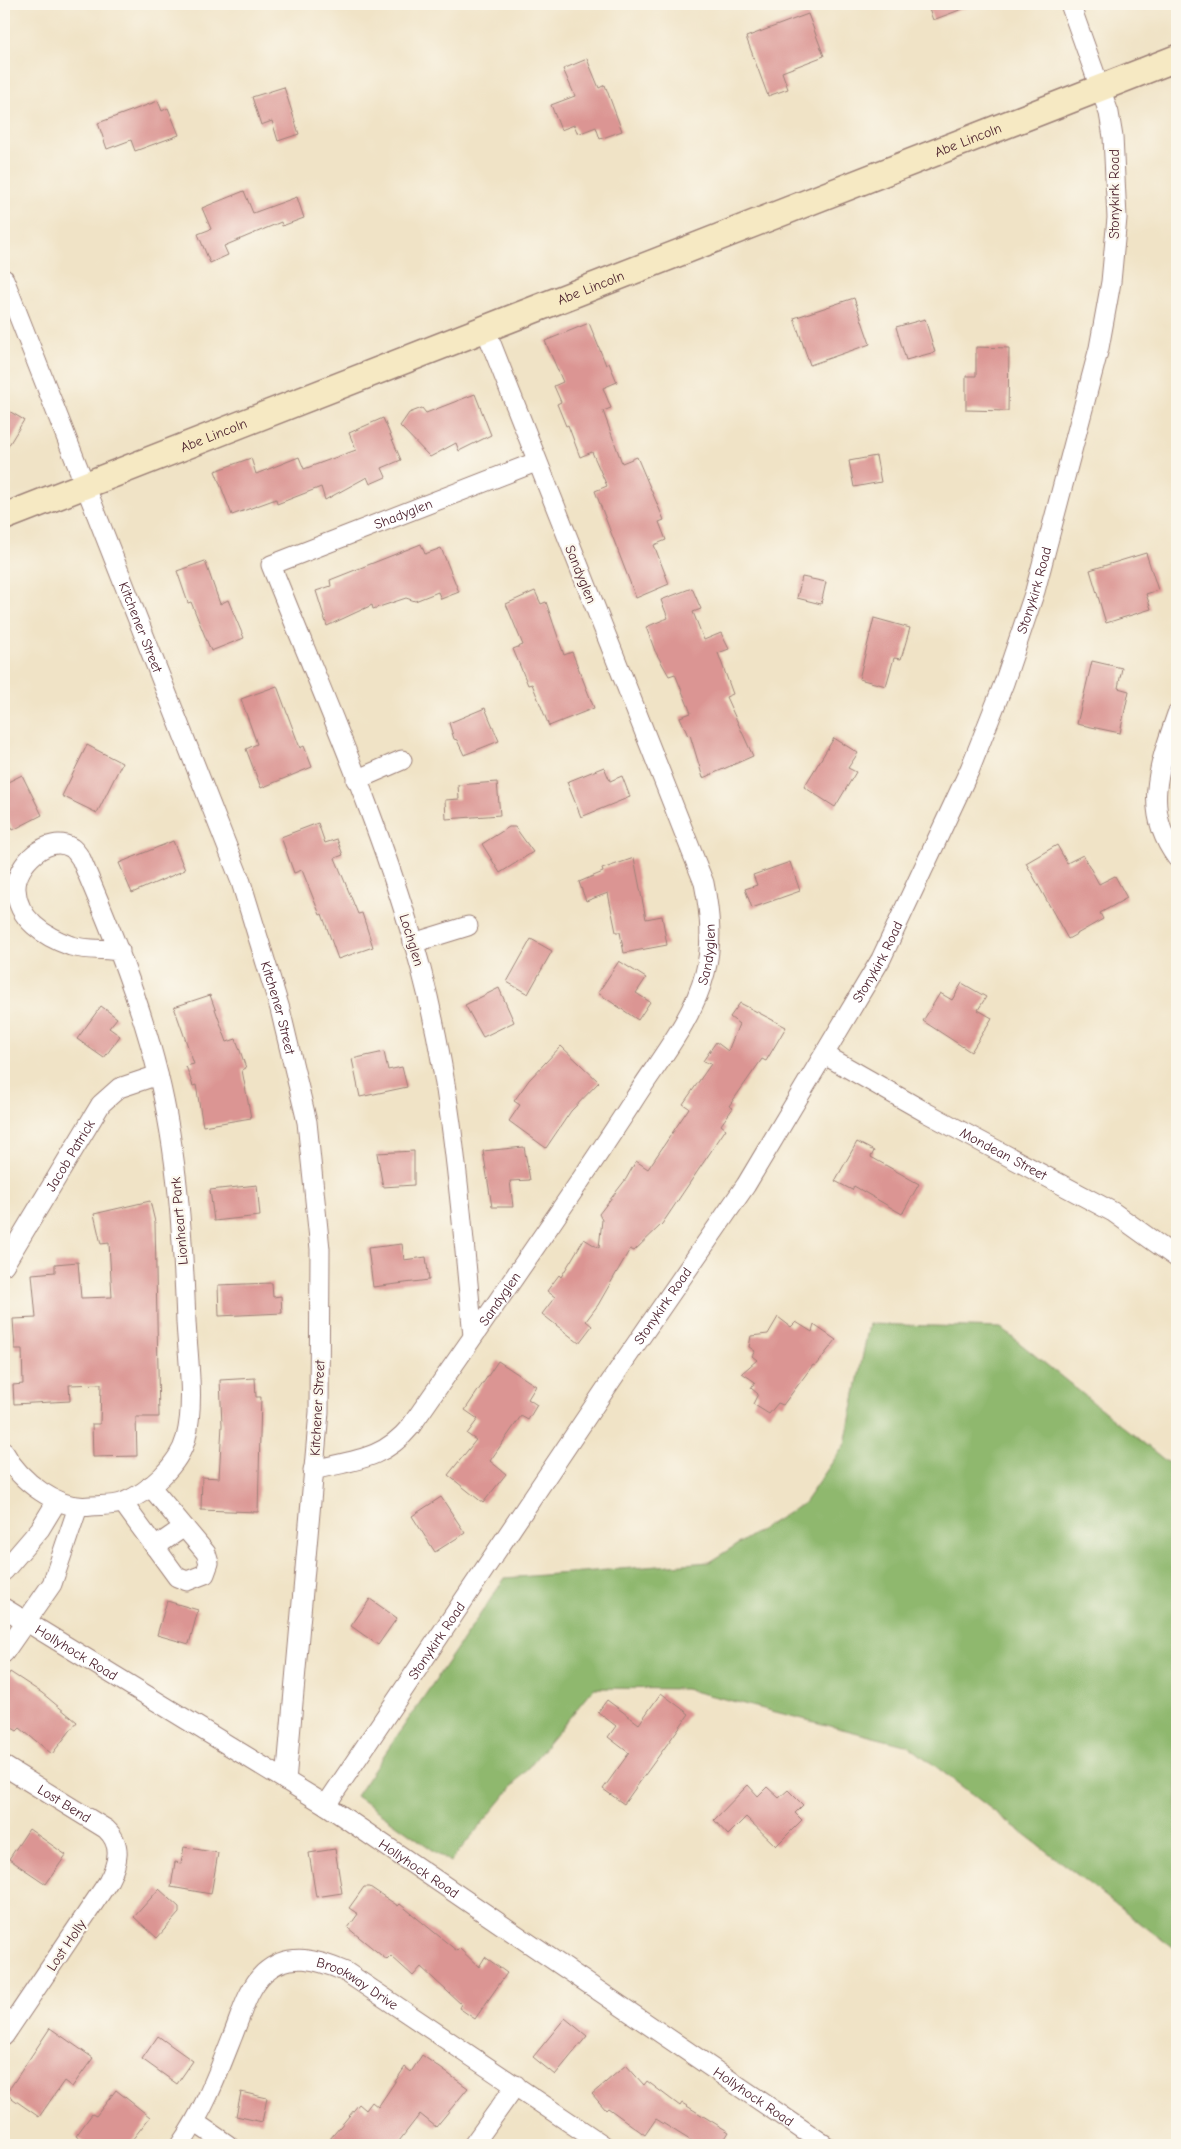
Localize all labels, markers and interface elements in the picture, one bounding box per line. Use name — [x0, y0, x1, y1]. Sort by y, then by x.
street label: Abe Lincoln — [932, 120, 1004, 161]
street label: Stonykirk Road — [1106, 149, 1123, 239]
street label: Abe Lincoln — [555, 267, 627, 309]
street label: Abe Lincoln — [178, 415, 250, 456]
street label: Shadyglen — [372, 495, 435, 533]
street label: Sandyglen — [561, 543, 600, 606]
street label: Stonykirk Road — [1013, 545, 1055, 636]
street label: Kitchener Street — [115, 579, 166, 676]
street label: Lochglen — [396, 912, 427, 968]
street label: Stonykirk Road — [849, 919, 906, 1006]
street label: Sandyglen — [694, 924, 719, 987]
street label: Kitchener Street — [257, 959, 299, 1057]
street label: Jacob Patrick — [42, 1116, 99, 1195]
street label: Mondean Street — [957, 1124, 1051, 1185]
street label: Lionheart Park — [167, 1176, 192, 1266]
street label: Stonykirk Road — [630, 1264, 695, 1348]
street label: Sandyglen — [475, 1269, 524, 1329]
street label: Kitchener Street — [307, 1359, 329, 1456]
street label: Stonykirk Road — [405, 1599, 469, 1683]
street label: Hollyhock Road — [32, 1621, 120, 1684]
street label: Lost Bend — [34, 1781, 94, 1827]
street label: Hollyhock Road — [375, 1835, 462, 1902]
street label: Lost Holly — [43, 1916, 90, 1974]
street label: Brookway Drive — [315, 1954, 401, 2014]
street label: Hollyhock Road — [710, 2064, 797, 2130]

